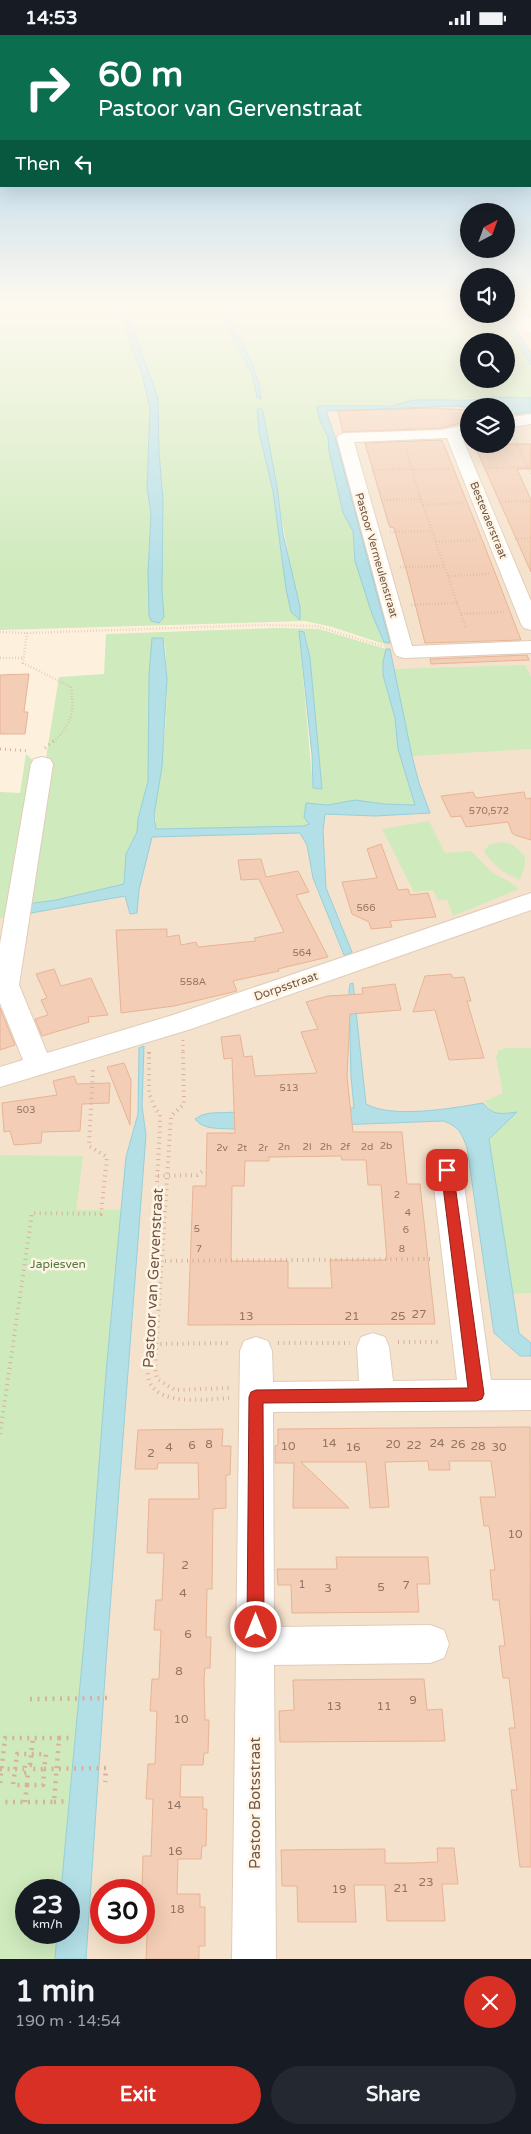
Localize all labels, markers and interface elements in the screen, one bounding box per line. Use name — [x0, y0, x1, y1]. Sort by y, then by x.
text: 14:53 — [25, 7, 78, 29]
text: 60 m — [98, 54, 183, 96]
icon: right — [15, 55, 80, 120]
text: Pastoor van Gervenstraat — [98, 96, 362, 122]
icon: left — [70, 150, 98, 178]
text: Then — [15, 153, 60, 175]
north arrow — [460, 203, 515, 257]
map controls — [460, 203, 515, 453]
button: sound — [460, 268, 515, 323]
button: search — [460, 333, 515, 388]
button: layers — [460, 398, 515, 453]
street label: Bestevaerstraat — [467, 480, 510, 561]
street label: Pastoor Vermeulenstraat — [352, 491, 401, 619]
house number: 570,572 — [469, 805, 509, 817]
house number: 566 — [357, 902, 375, 914]
house number: 564 — [293, 947, 311, 959]
street label: Dorpsstraat — [252, 968, 320, 1003]
house number: 558A — [180, 976, 206, 988]
house number: 513 — [280, 1082, 298, 1094]
house number: 503 — [17, 1104, 35, 1116]
house number: 2b — [380, 1140, 392, 1152]
house number: 2n — [278, 1141, 290, 1153]
house number: 2l — [303, 1141, 311, 1153]
house number: 2h — [320, 1141, 332, 1153]
house number: 2f — [340, 1141, 350, 1153]
house number: 2d — [361, 1141, 373, 1153]
house number: 2v — [216, 1142, 228, 1154]
house number: 2t — [237, 1142, 247, 1154]
house number: 2r — [258, 1142, 268, 1154]
pin — [426, 1149, 468, 1191]
icon: arrive — [433, 1156, 461, 1184]
street label: Pastoor van Gervenstraat — [139, 1187, 167, 1368]
house number: 2 — [394, 1189, 400, 1201]
house number: 4 — [405, 1207, 411, 1219]
house number: 5 — [194, 1223, 200, 1235]
house number: 6 — [403, 1224, 409, 1236]
house number: 7 — [196, 1243, 202, 1255]
house number: 8 — [399, 1243, 405, 1255]
park label: Japiesven — [30, 1257, 86, 1271]
house number: 27 — [411, 1307, 427, 1321]
house number: 13 — [238, 1309, 254, 1323]
house number: 21 — [344, 1309, 360, 1323]
house number: 25 — [390, 1309, 406, 1323]
house number: 14 — [321, 1436, 337, 1450]
house number: 24 — [429, 1436, 445, 1450]
house number: 8 — [205, 1437, 213, 1451]
house number: 20 — [385, 1437, 401, 1451]
house number: 26 — [450, 1437, 466, 1451]
house number: 6 — [188, 1438, 196, 1452]
house number: 22 — [406, 1438, 422, 1452]
house number: 10 — [280, 1439, 296, 1453]
house number: 28 — [470, 1439, 486, 1453]
house number: 4 — [165, 1440, 173, 1454]
house number: 16 — [345, 1440, 361, 1454]
house number: 30 — [491, 1440, 507, 1454]
house number: 2 — [147, 1446, 155, 1460]
house number: 10 — [507, 1527, 523, 1541]
house number: 2 — [181, 1558, 189, 1572]
house number: 1 — [298, 1577, 306, 1591]
house number: 7 — [402, 1578, 410, 1592]
house number: 5 — [377, 1580, 385, 1594]
house number: 3 — [324, 1581, 332, 1595]
house number: 4 — [179, 1586, 187, 1600]
position arrow — [229, 1600, 281, 1652]
house number: 6 — [184, 1627, 192, 1641]
house number: 8 — [175, 1664, 183, 1678]
house number: 9 — [409, 1693, 417, 1707]
house number: 13 — [326, 1699, 342, 1713]
house number: 11 — [376, 1699, 392, 1713]
house number: 10 — [173, 1712, 189, 1726]
street label: Pastoor Botsstraat — [246, 1737, 264, 1869]
house number: 14 — [166, 1798, 182, 1812]
house number: 16 — [167, 1844, 183, 1858]
house number: 23 — [418, 1875, 434, 1889]
speed limit sign: 30 — [90, 1879, 155, 1944]
house number: 21 — [393, 1881, 409, 1895]
house number: 19 — [331, 1882, 347, 1896]
text: 23 — [32, 1890, 63, 1920]
house number: 18 — [169, 1902, 185, 1916]
text: km/h — [32, 1917, 63, 1931]
text: 1 min — [15, 1973, 95, 2010]
button: close — [464, 1976, 516, 2028]
text: 190 m · 14:54 — [15, 2011, 121, 2031]
button: Exit — [15, 2066, 261, 2124]
button: Share — [271, 2066, 516, 2124]

